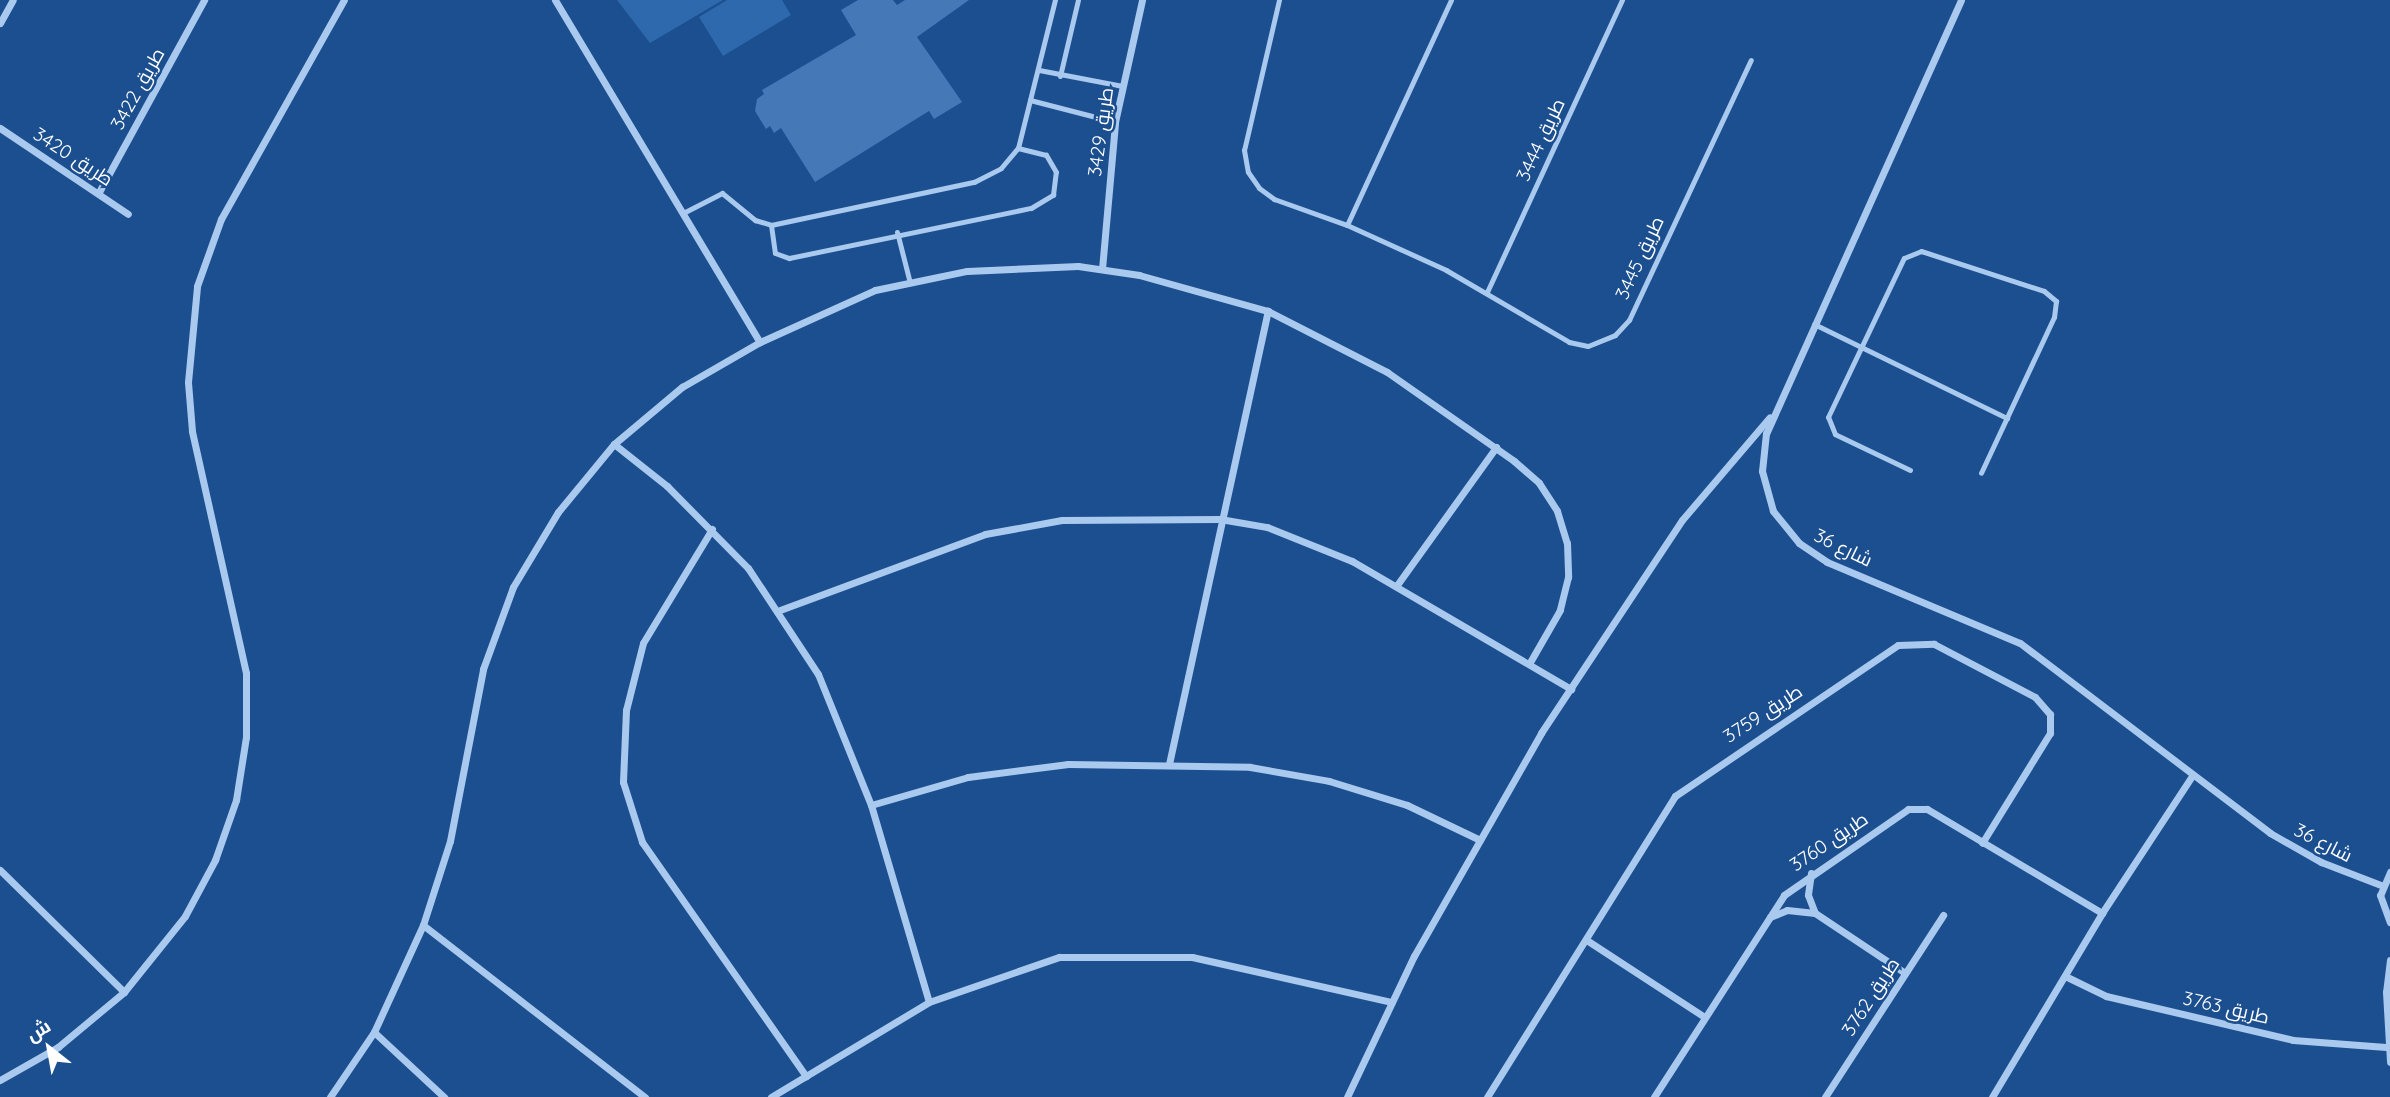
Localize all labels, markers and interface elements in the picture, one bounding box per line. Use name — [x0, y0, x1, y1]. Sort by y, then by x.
street label: طريق 3422 — [106, 44, 170, 134]
street label: طريق 3429 — [1083, 86, 1119, 178]
street label: طريق 3444 — [1512, 95, 1570, 185]
street label: طريق 3420 — [29, 123, 117, 191]
street label: طريق 3445 — [1611, 213, 1669, 303]
street label: شارع 36 — [1810, 524, 1876, 572]
street label: طريق 3759 — [1719, 680, 1807, 748]
street label: طريق 3760 — [1786, 808, 1872, 876]
street label: شارع 36 — [2290, 819, 2356, 867]
street label: طريق 3762 — [1837, 954, 1905, 1040]
street label: طريق 3763 — [2181, 987, 2271, 1029]
north arrow — [14, 1013, 84, 1083]
text: ش — [22, 1013, 55, 1047]

